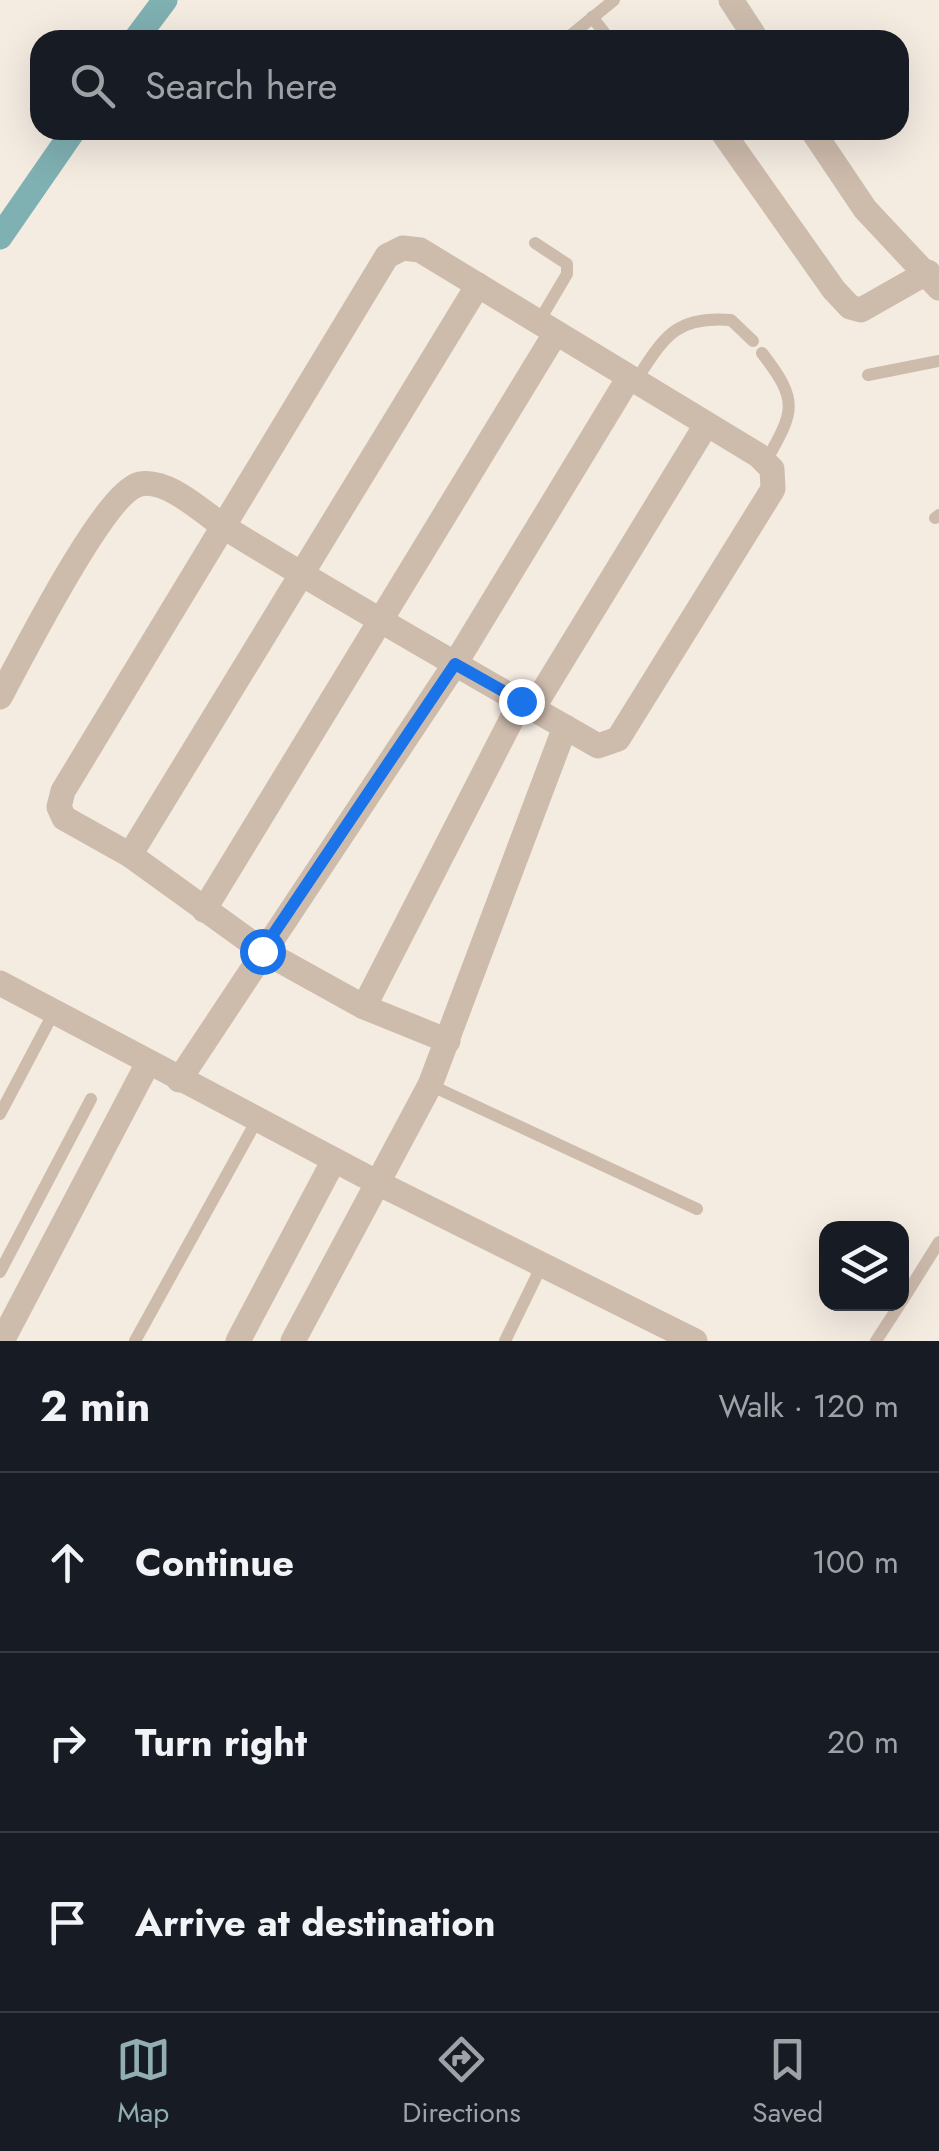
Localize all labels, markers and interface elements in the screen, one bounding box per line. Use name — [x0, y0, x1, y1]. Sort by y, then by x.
search box — [30, 30, 909, 140]
icon: search — [65, 58, 120, 113]
text: Search here — [145, 58, 337, 113]
route end — [499, 679, 545, 725]
route start — [240, 929, 286, 975]
map controls — [819, 1221, 909, 1311]
button: layers — [819, 1221, 909, 1311]
text: 2 min — [40, 1376, 150, 1437]
text: Walk · 120 m — [719, 1383, 899, 1429]
icon: ahead — [40, 1535, 95, 1590]
text: Continue — [135, 1535, 294, 1590]
text: 100 m — [812, 1539, 899, 1585]
icon: right — [40, 1715, 95, 1770]
text: Turn right — [135, 1715, 307, 1770]
text: 20 m — [827, 1719, 899, 1765]
icon: arrive — [40, 1895, 95, 1950]
text: Arrive at destination — [135, 1895, 496, 1950]
tab: Map — [116, 2032, 171, 2133]
tab: Directions — [402, 2032, 521, 2133]
tab: Saved — [752, 2032, 823, 2133]

